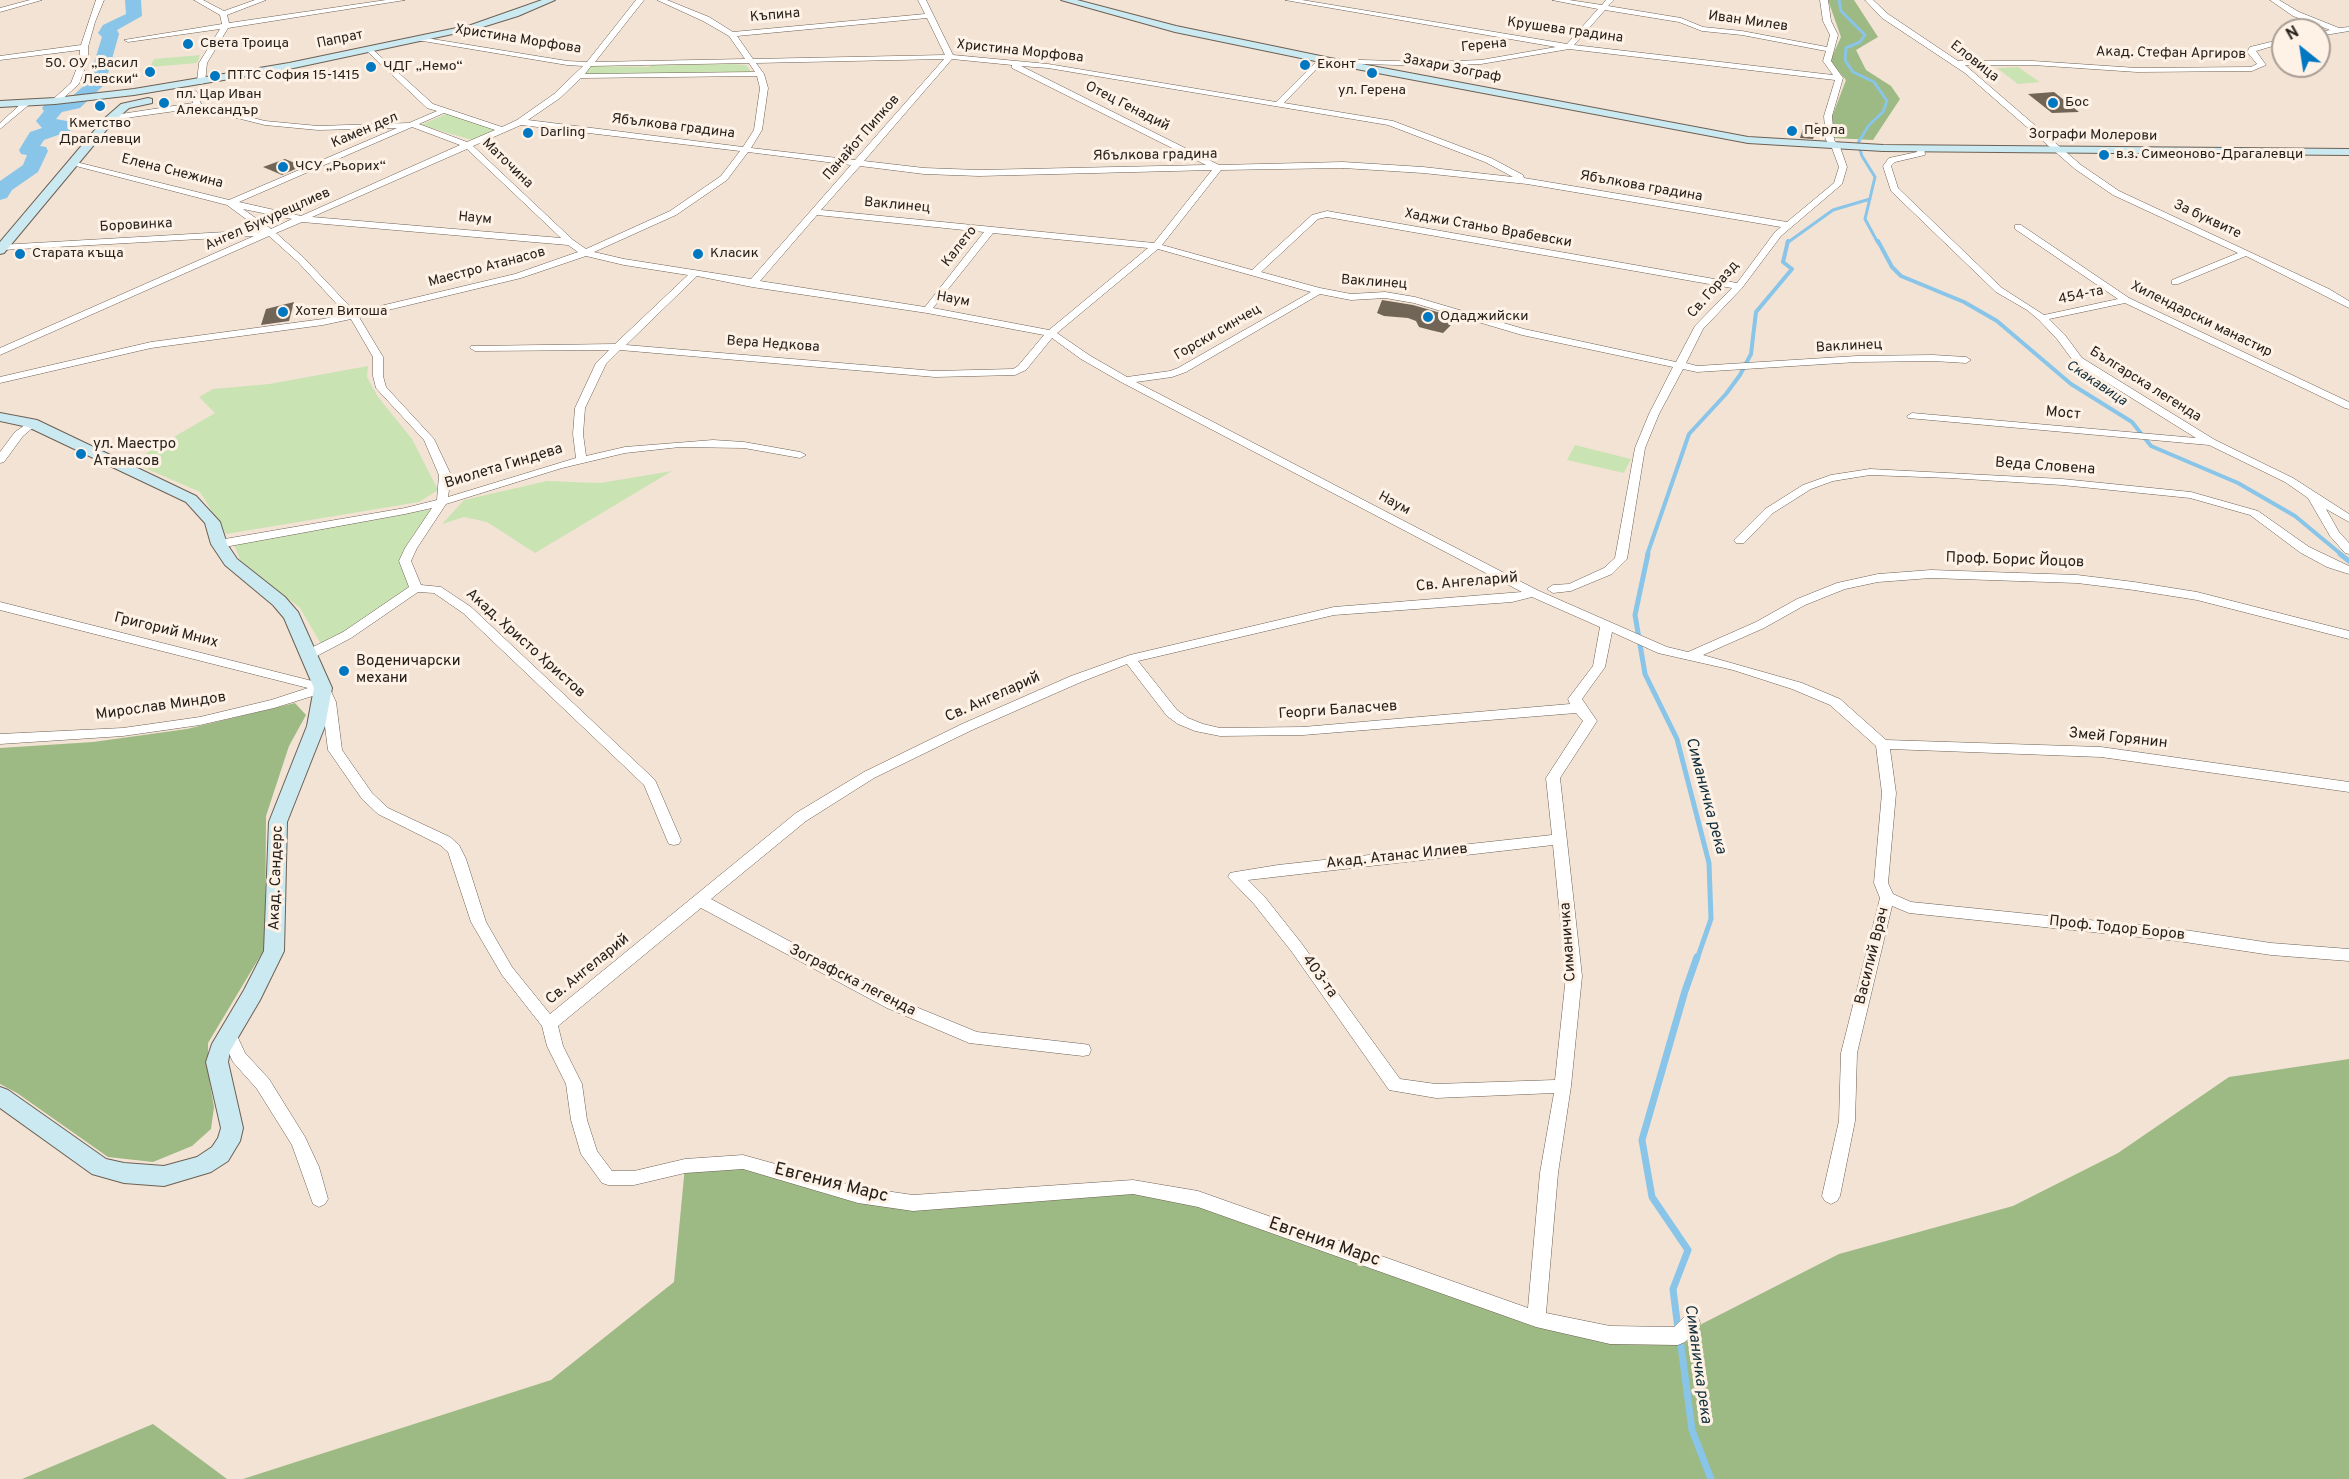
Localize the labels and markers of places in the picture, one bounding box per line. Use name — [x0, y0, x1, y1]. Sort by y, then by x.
place label: Света Троица — [200, 36, 289, 52]
marker: Света Троица — [181, 37, 195, 51]
place label: 50. ОУ „Васил Левски“ — [45, 56, 138, 88]
place label: Еконт — [1317, 57, 1356, 73]
marker: Еконт — [1298, 58, 1312, 72]
place label: ЧДГ „Немо“ — [383, 59, 463, 75]
marker: ЧДГ „Немо“ — [364, 60, 378, 74]
marker: 50. ОУ „Васил Левски“ — [143, 65, 157, 79]
marker: ул. Герена — [1365, 66, 1379, 80]
place label: ПТТС София 15-1415 — [227, 68, 360, 84]
marker: ПТТС София 15-1415 — [208, 69, 222, 83]
place label: ул. Герена — [1338, 83, 1406, 99]
place label: пл. Цар Иван Александър — [176, 87, 262, 120]
place label: Бос — [2065, 95, 2089, 111]
marker: пл. Цар Иван Александър — [157, 96, 171, 110]
marker: Бос — [2046, 96, 2060, 110]
marker: Кметство Драгалевци — [93, 99, 107, 113]
place label: Кметство Драгалевци — [59, 116, 141, 148]
place label: Перла — [1804, 123, 1845, 139]
marker: Перла — [1785, 124, 1799, 138]
place label: Darling — [540, 125, 585, 141]
marker: Darling — [521, 126, 535, 140]
place label: в.з. Симеоново-Драгалевци — [2116, 147, 2303, 163]
marker: в.з. Симеоново-Драгалевци — [2097, 148, 2111, 162]
place label: ЧСУ „Рьорих“ — [295, 159, 386, 175]
marker: ЧСУ „Рьорих“ — [276, 160, 290, 174]
place label: Старата къща — [32, 246, 124, 262]
place label: Класик — [710, 246, 759, 262]
marker: Старата къща — [13, 247, 27, 261]
marker: Класик — [691, 247, 705, 261]
place label: Хотел Витоша — [295, 304, 387, 320]
marker: Хотел Витоша — [276, 305, 290, 319]
place label: Одаджийски — [1440, 309, 1528, 325]
marker: Одаджийски — [1421, 310, 1435, 324]
place label: ул. Маестро Атанасов — [93, 436, 176, 471]
marker: ул. Маестро Атанасов — [74, 447, 88, 461]
place label: Воденичарски механи — [356, 653, 461, 688]
marker: Воденичарски механи — [337, 664, 351, 678]

